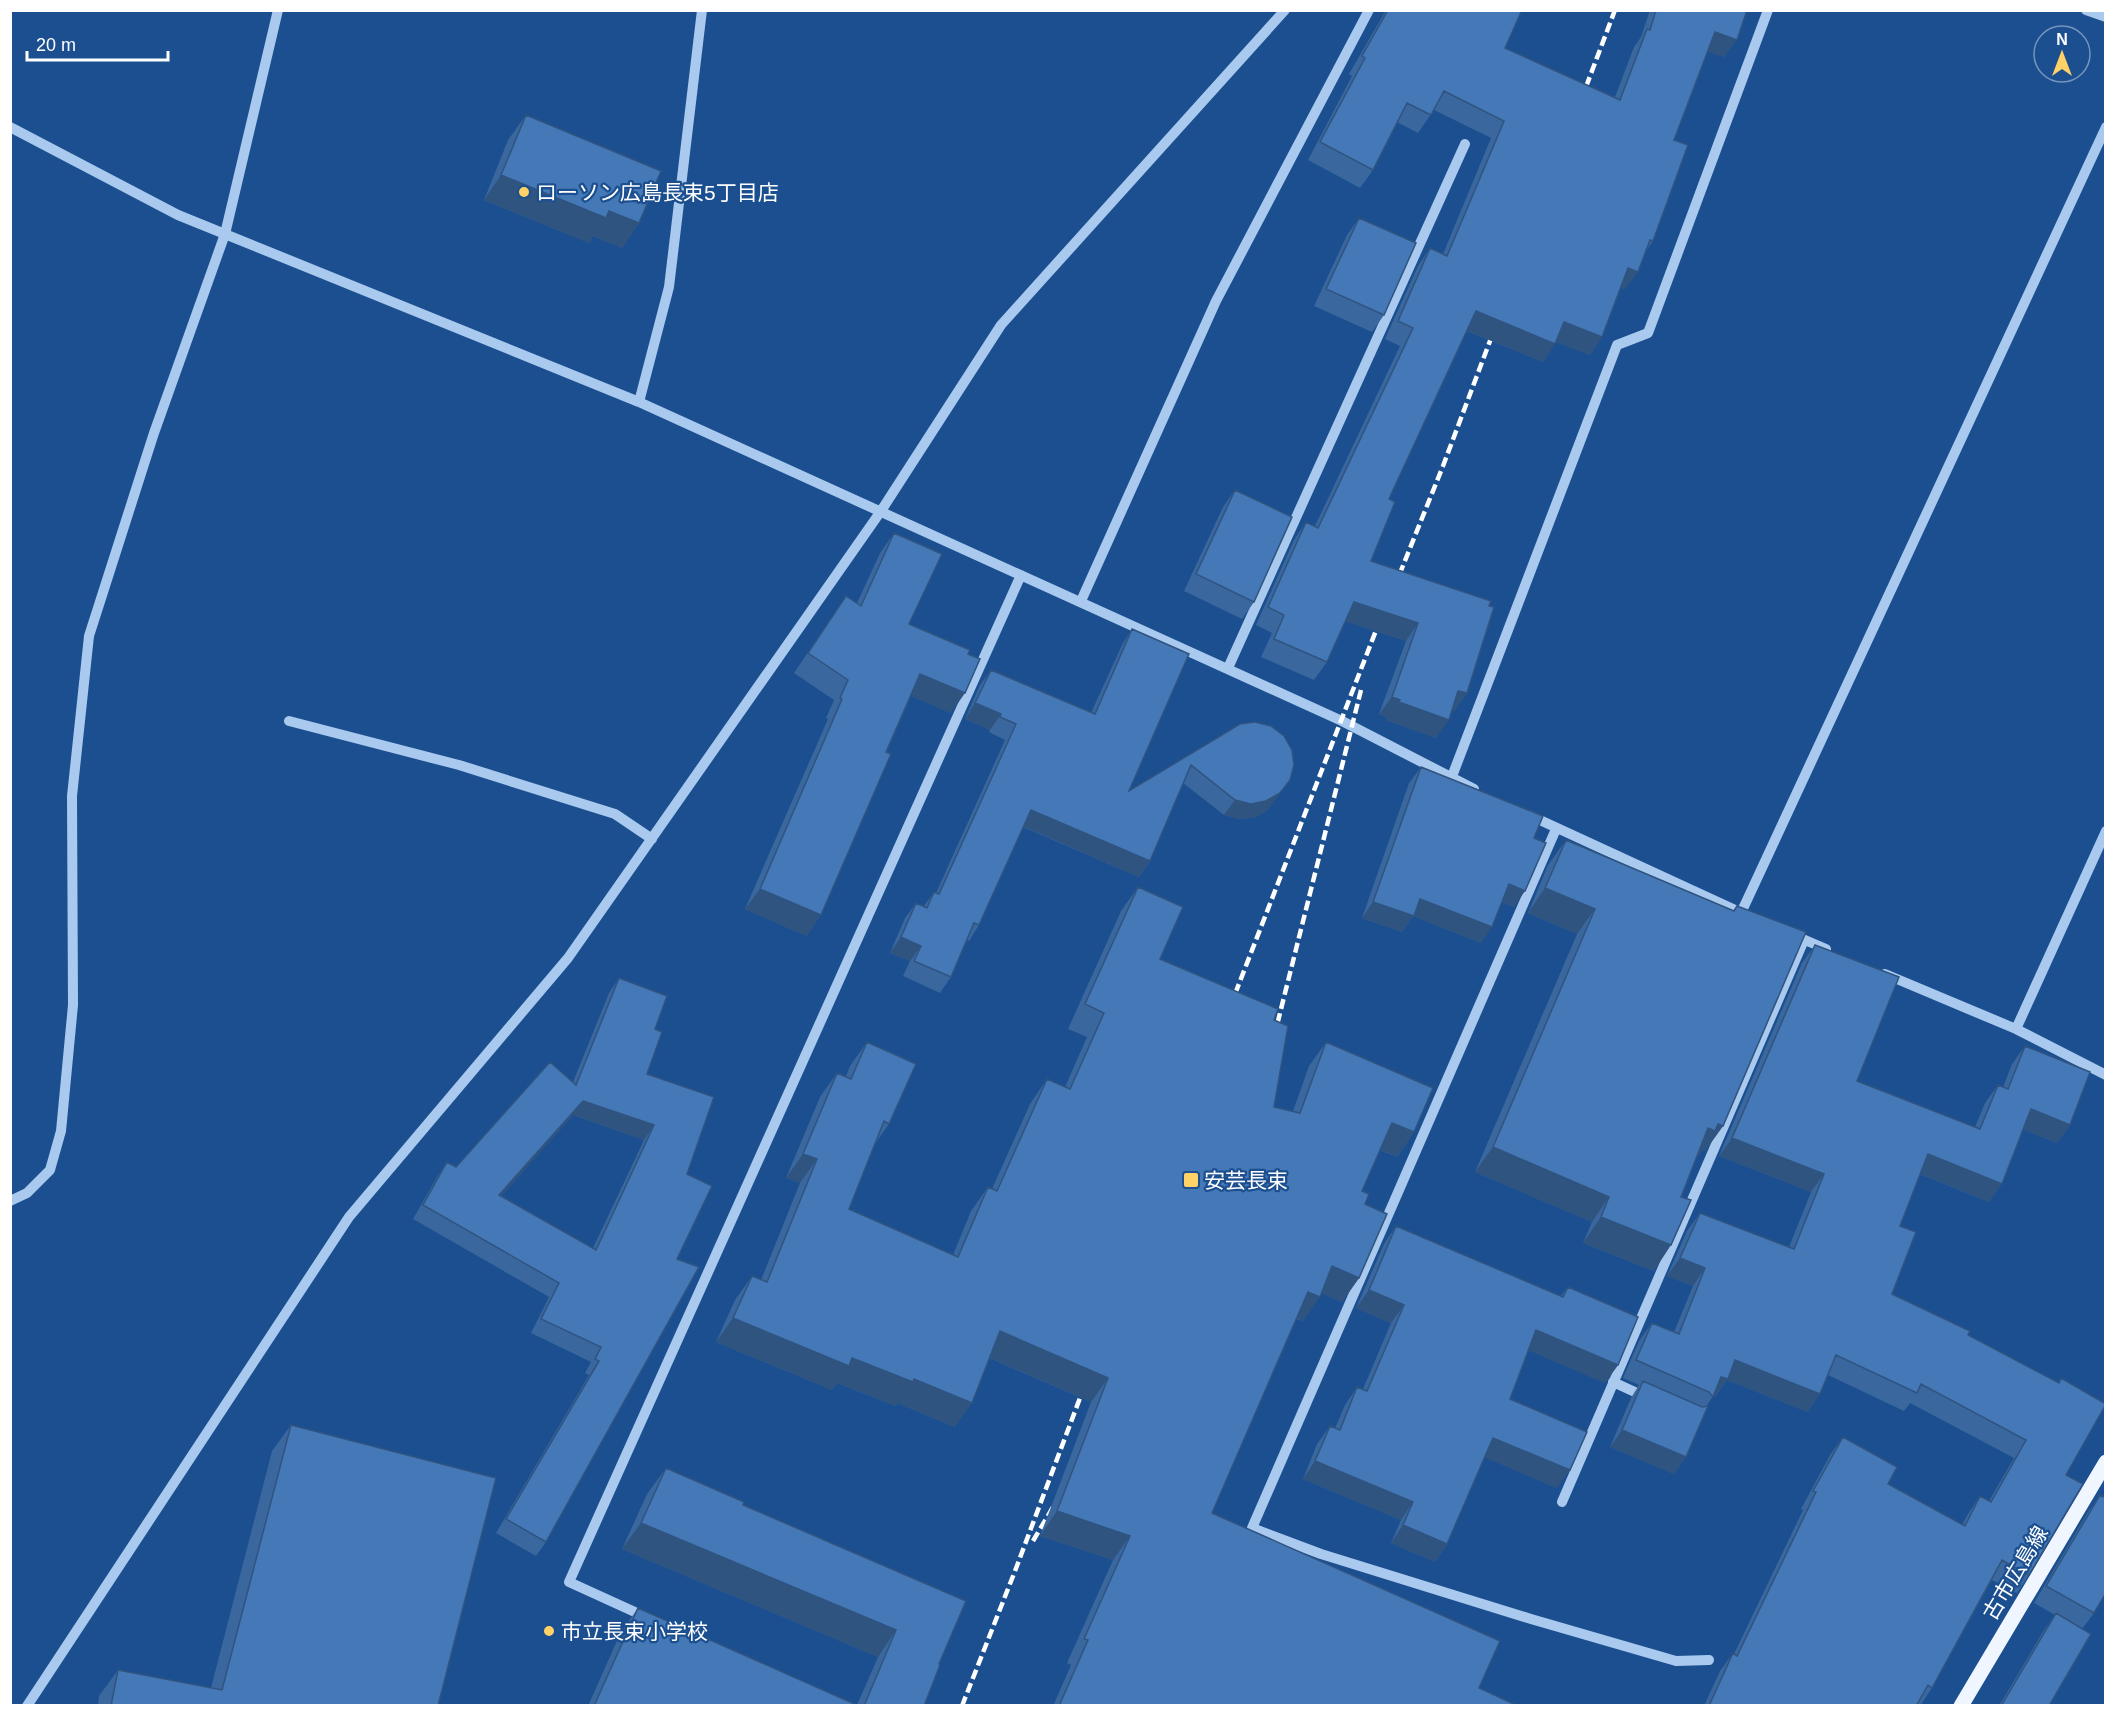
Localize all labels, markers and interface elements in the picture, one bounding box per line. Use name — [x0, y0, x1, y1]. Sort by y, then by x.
scale bar — [27, 24, 168, 62]
north arrow — [2032, 24, 2092, 84]
text: N — [2056, 31, 2068, 48]
text: 20 m — [36, 35, 76, 55]
place label: ローソン広島長束5丁目店 — [536, 181, 779, 204]
marker: ローソン広島長束5丁目店 — [517, 185, 531, 199]
place label: 安芸長束 — [1204, 1169, 1288, 1192]
marker: 安芸長束 — [1182, 1171, 1200, 1189]
street label: 古市広島線 — [1978, 1522, 2052, 1624]
place label: 市立長束小学校 — [561, 1620, 708, 1643]
marker: 市立長束小学校 — [542, 1624, 556, 1638]

